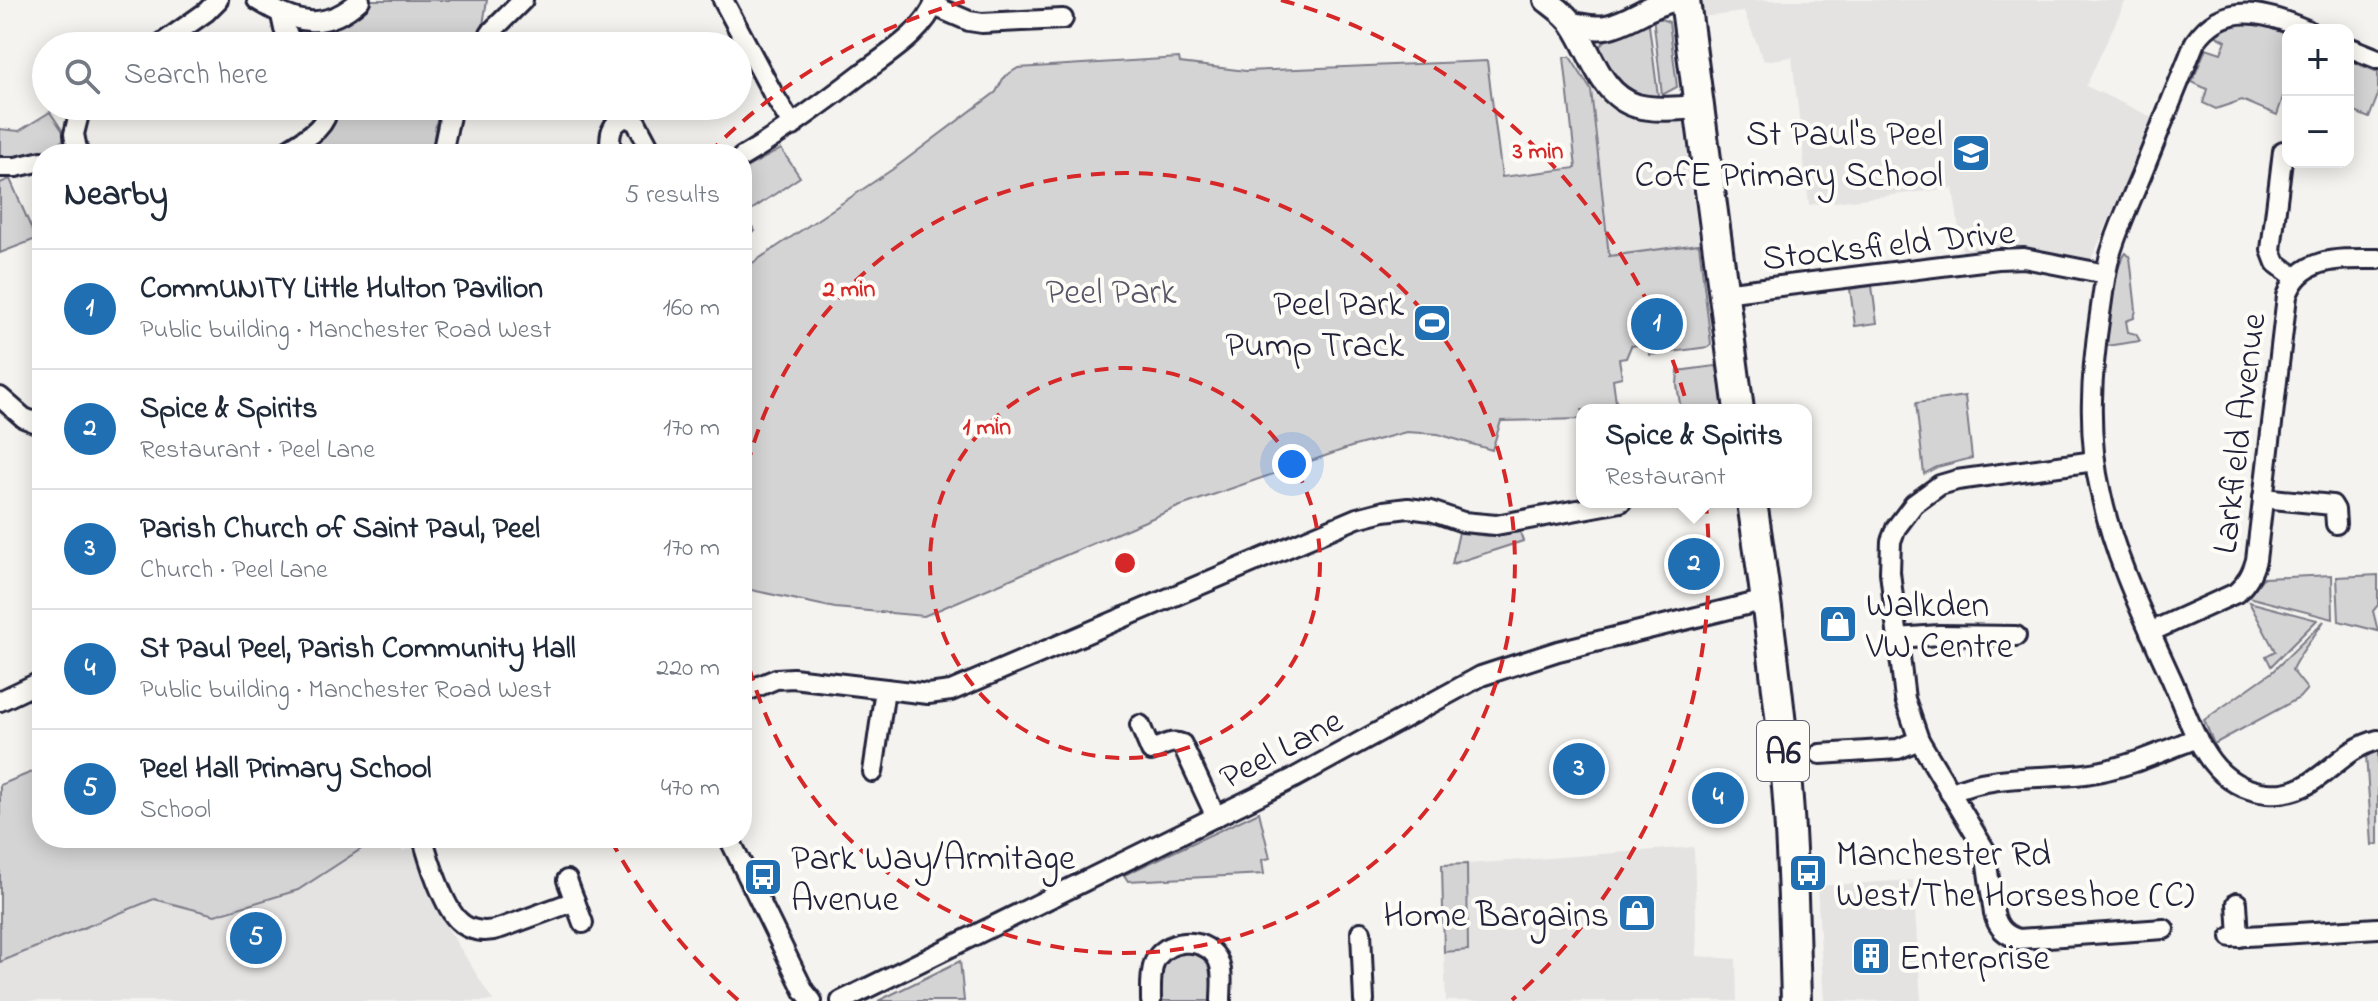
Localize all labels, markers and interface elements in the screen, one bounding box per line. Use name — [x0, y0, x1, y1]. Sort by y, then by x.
map controls — [2282, 24, 2354, 168]
button: + — [2282, 24, 2354, 96]
search box — [32, 32, 752, 120]
icon: search — [60, 54, 104, 98]
text: Search here — [124, 54, 268, 98]
button: − — [2282, 96, 2354, 168]
place label: St Paul's Peel CofE Primary School — [1635, 110, 1943, 204]
school or university icon: St Paul's Peel CofE Primary School — [1950, 132, 1992, 174]
text: 3 min — [1512, 135, 1564, 170]
text: Nearby — [64, 171, 168, 221]
text: 5 results — [625, 177, 720, 215]
street label: Stocksfield Drive — [1760, 208, 2018, 287]
text: CommUNITY Little Hulton Pavilion — [140, 268, 543, 312]
park label: Peel Park — [1045, 268, 1177, 321]
text: 2 min — [822, 273, 876, 308]
place label: Peel Park Pump Track — [1225, 280, 1404, 374]
text: 1 — [86, 290, 94, 328]
text: 160 m — [662, 290, 720, 328]
pin: 1 — [1631, 294, 1683, 354]
sports icon: Peel Park Pump Track — [1411, 302, 1453, 344]
street label: Larkfield Avenue — [2200, 309, 2283, 557]
text: Public building · Manchester Road West — [140, 312, 551, 350]
text: Spice & Spirits — [140, 388, 317, 432]
popup — [1576, 404, 1812, 508]
text: 2 — [84, 410, 96, 448]
text: 170 m — [663, 410, 720, 448]
text: 1 min — [963, 411, 1011, 446]
text: Spice & Spirits — [1605, 415, 1783, 459]
text: Restaurant · Peel Lane — [140, 432, 375, 470]
your location — [1272, 444, 1312, 484]
text: Restaurant — [1605, 459, 1726, 497]
text: Parish Church of Saint Paul, Peel — [140, 508, 540, 552]
text: 3 — [85, 530, 95, 568]
text: 170 m — [663, 530, 720, 568]
pin: 2 — [1668, 534, 1720, 594]
centre of rings — [1111, 549, 1139, 577]
text: Church · Peel Lane — [140, 552, 328, 590]
place label: Walkden VW Centre — [1865, 581, 2014, 675]
shop icon: Walkden VW Centre — [1817, 603, 1859, 645]
text: St Paul Peel, Parish Community Hall — [140, 628, 576, 672]
text: 4 — [85, 650, 95, 688]
text: 220 m — [656, 650, 720, 688]
text: Public building · Manchester Road West — [140, 672, 551, 710]
street label: Peel Lane — [1211, 696, 1354, 806]
road number: A6 — [1757, 721, 1809, 781]
pin: 3 — [1553, 739, 1605, 799]
text: Peel Hall Primary School — [140, 748, 432, 792]
pin: 4 — [1692, 768, 1744, 828]
text: 5 — [83, 770, 97, 808]
text: 470 m — [661, 770, 720, 808]
text: School — [140, 792, 211, 830]
place label: Manchester Rd West/The Horseshoe (C) — [1836, 830, 2194, 924]
place label: Park Way/Armitage Avenue — [791, 834, 1076, 928]
bus stop icon: Manchester Rd West/The Horseshoe (C) — [1787, 852, 1829, 894]
bus stop icon: Park Way/Armitage Avenue — [742, 856, 784, 898]
place label: Home Bargains — [1383, 891, 1609, 944]
shop icon: Home Bargains — [1616, 892, 1658, 934]
pin: 5 — [230, 908, 282, 968]
place label: Enterprise — [1899, 934, 2050, 987]
building icon: Enterprise — [1850, 935, 1892, 977]

